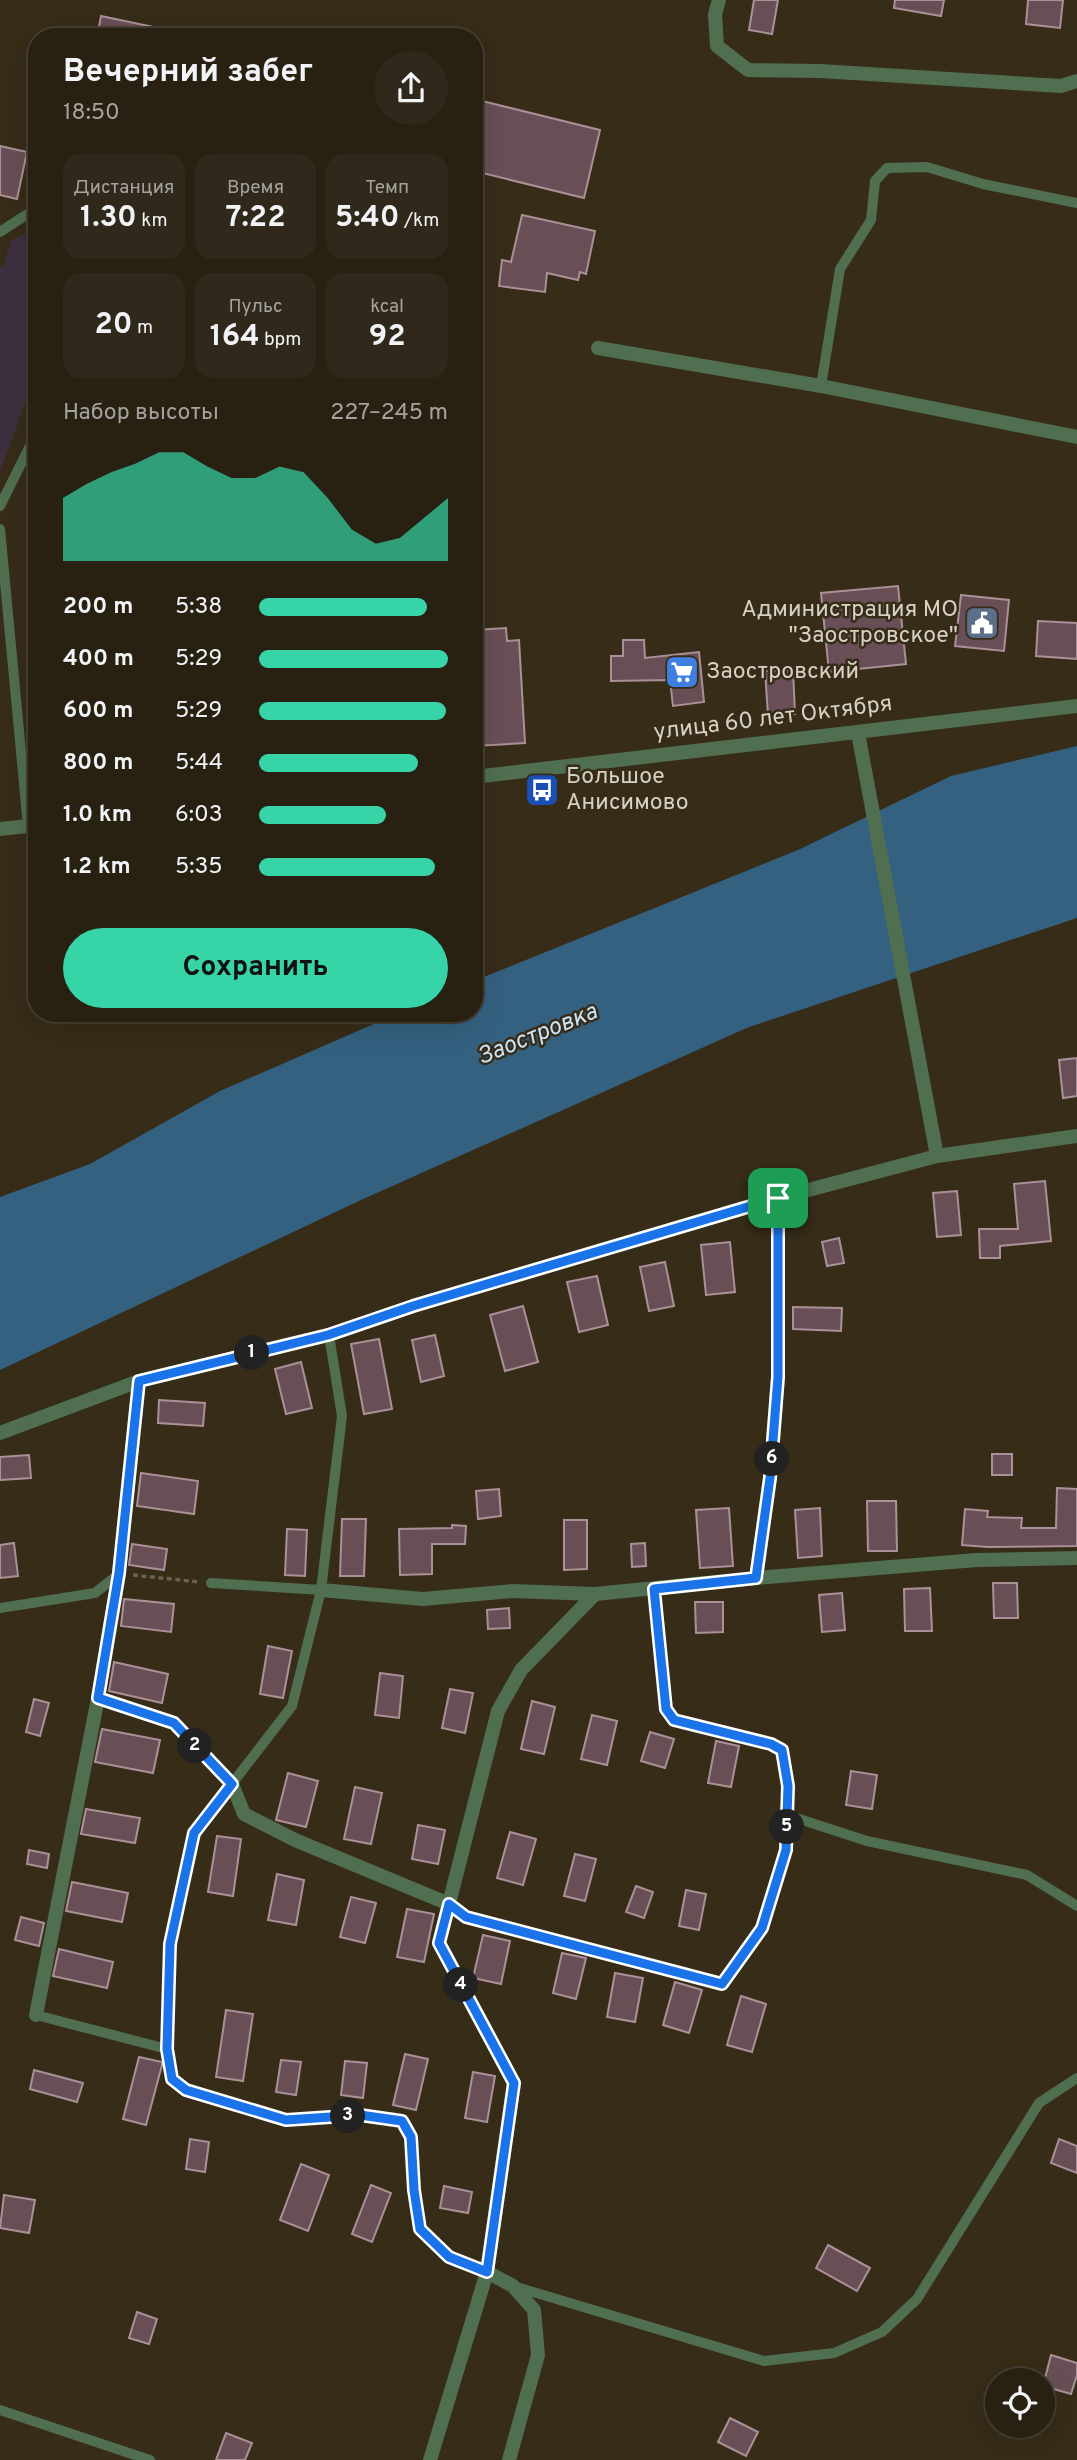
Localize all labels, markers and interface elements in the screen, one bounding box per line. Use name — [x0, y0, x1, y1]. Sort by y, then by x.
button: share — [374, 51, 448, 125]
text: Вечерний забег — [63, 53, 313, 93]
text: 18:50 — [63, 99, 120, 128]
text: Дистанция — [73, 176, 174, 200]
text: Время — [227, 176, 284, 200]
text: Темп — [365, 176, 409, 200]
text: 1.30 — [80, 200, 137, 237]
text: 7:22 — [225, 200, 286, 237]
text: 5:40 — [335, 200, 400, 237]
text: km — [137, 209, 168, 233]
text: /km — [400, 209, 439, 233]
text: Пульс — [228, 295, 283, 319]
text: kcal — [370, 295, 404, 319]
text: 20 — [95, 307, 133, 344]
text: m — [133, 316, 153, 340]
text: 164 — [210, 319, 259, 356]
text: 92 — [369, 319, 406, 356]
text: bpm — [259, 328, 301, 352]
text: Набор высоты — [63, 399, 219, 428]
text: 227–245 m — [330, 399, 448, 428]
text: 200 m — [63, 593, 133, 622]
text: 5:38 — [175, 593, 222, 622]
place label: Администрация МО "Заостровское" — [741, 596, 958, 651]
public building icon: Администрация МО "Заостровское" — [963, 604, 1001, 642]
text: 400 m — [63, 645, 134, 674]
text: 5:29 — [175, 645, 222, 674]
supermarket icon: Заостровский — [663, 653, 701, 691]
place label: Заостровский — [706, 658, 859, 687]
street label: улица 60 лет Октября — [652, 690, 894, 748]
text: 600 m — [63, 697, 133, 726]
text: 5:29 — [175, 697, 222, 726]
text: 800 m — [63, 749, 133, 778]
text: 5:44 — [175, 749, 223, 778]
place label: Большое Анисимово — [566, 763, 689, 818]
bus stop icon: Большое Анисимово — [523, 771, 561, 809]
text: 1.0 km — [63, 801, 132, 830]
text: 6:03 — [175, 801, 223, 830]
text: 1.2 km — [63, 853, 131, 882]
text: 5:35 — [175, 853, 223, 882]
button: Сохранить — [63, 928, 448, 1008]
water label: Заостровка — [474, 997, 603, 1073]
pin — [748, 1168, 808, 1228]
icon: arrive — [759, 1179, 797, 1217]
pin: 1 — [234, 1336, 270, 1370]
text: 1 — [248, 1340, 255, 1364]
pin: 6 — [754, 1442, 790, 1476]
text: 6 — [766, 1446, 777, 1470]
pin: 2 — [178, 1728, 212, 1764]
text: 2 — [189, 1733, 200, 1757]
pin: 5 — [770, 1810, 804, 1844]
text: 5 — [781, 1814, 792, 1838]
pin: 4 — [444, 1968, 478, 2002]
text: 4 — [454, 1972, 467, 1996]
pin: 3 — [330, 2098, 366, 2134]
text: 3 — [342, 2103, 353, 2127]
map controls — [985, 2368, 1055, 2438]
button: locate — [985, 2368, 1055, 2438]

